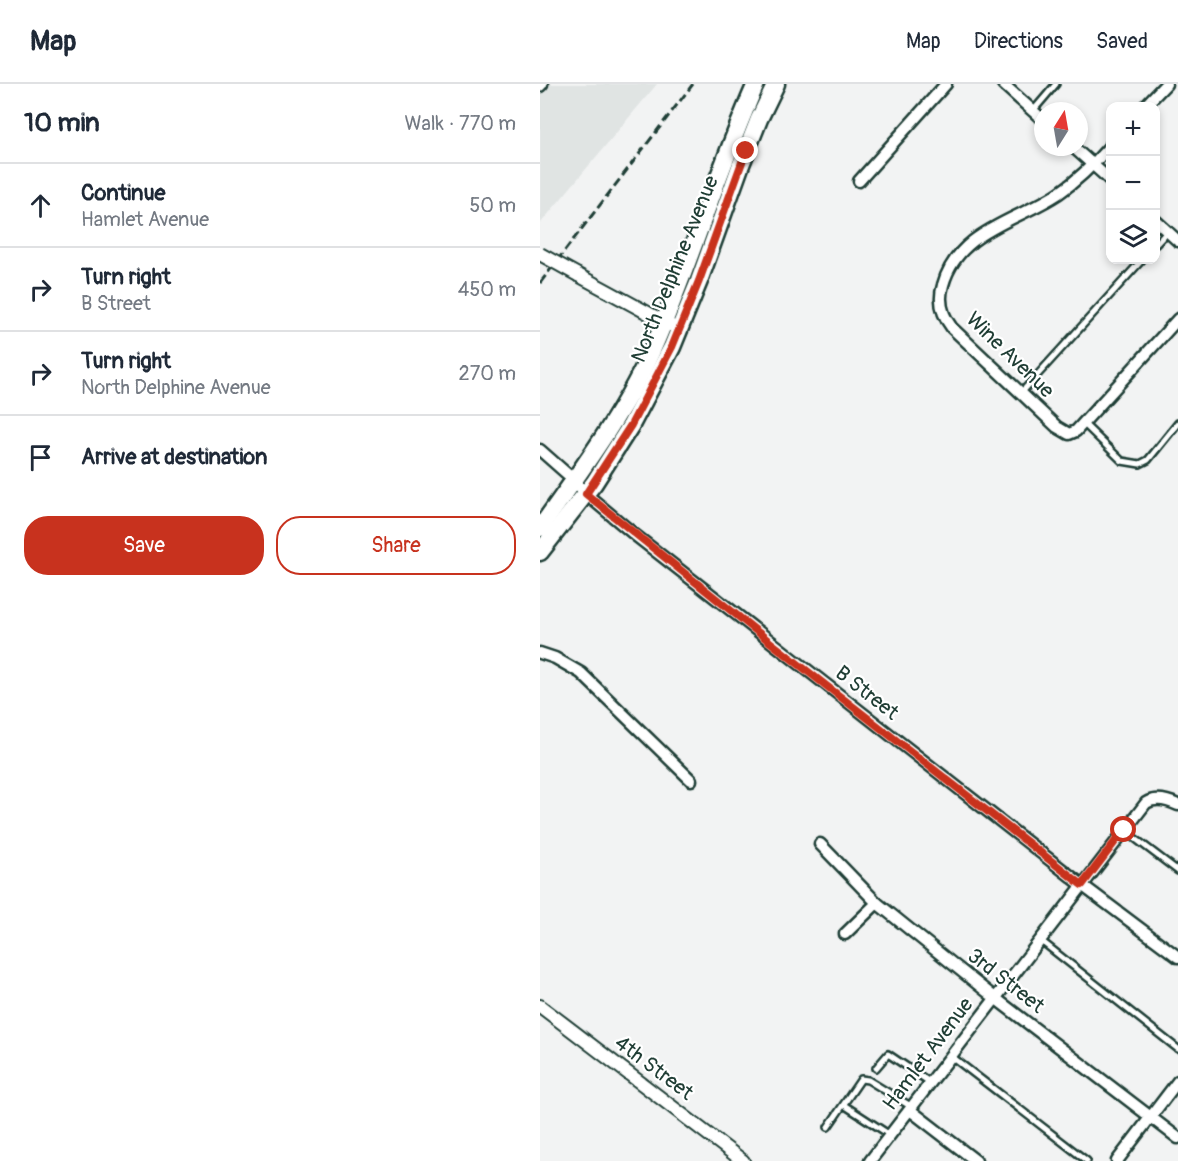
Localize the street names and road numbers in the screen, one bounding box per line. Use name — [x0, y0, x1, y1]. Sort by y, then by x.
street label: North Delphine Avenue — [625, 171, 725, 366]
street label: Wine Avenue — [960, 306, 1060, 404]
street label: B Street — [830, 660, 905, 727]
street label: 3rd Street — [962, 942, 1050, 1020]
street label: Hamlet Avenue — [877, 992, 980, 1116]
street label: 4th Street — [609, 1030, 699, 1107]

